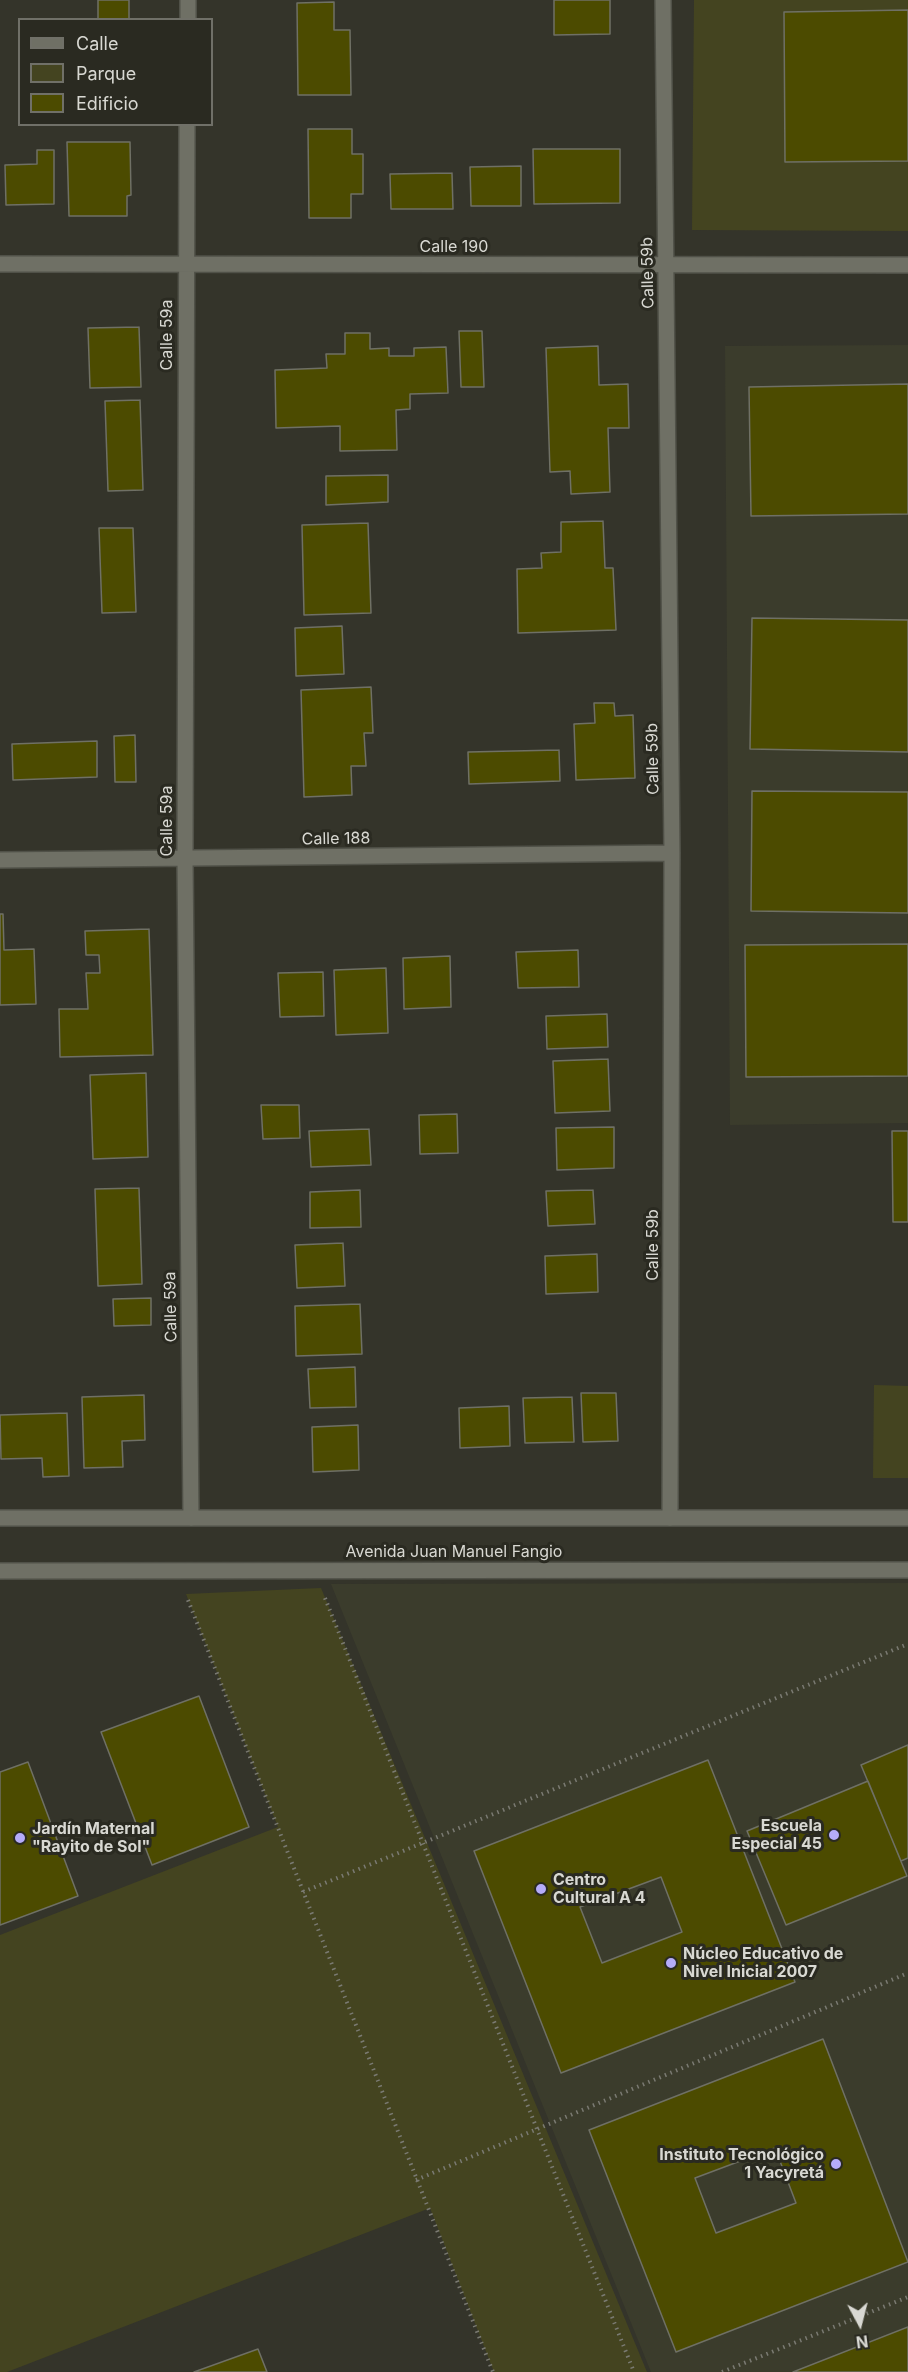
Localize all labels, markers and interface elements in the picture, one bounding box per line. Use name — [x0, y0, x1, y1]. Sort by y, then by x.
legend — [18, 18, 213, 126]
text: Calle — [76, 33, 118, 54]
text: Parque — [76, 63, 136, 84]
text: Edificio — [76, 93, 139, 114]
street label: Calle 190 — [420, 237, 488, 257]
street label: Calle 59b — [638, 237, 658, 309]
street label: Calle 59a — [157, 300, 177, 370]
street label: Calle 59b — [643, 723, 663, 795]
street label: Calle 59a — [157, 786, 177, 856]
street label: Calle 188 — [302, 829, 370, 849]
street label: Calle 59b — [643, 1209, 663, 1281]
street label: Calle 59a — [161, 1271, 181, 1343]
street label: Avenida Juan Manuel Fangio — [346, 1542, 562, 1562]
place label: Escuela Especial 45 — [731, 1816, 822, 1854]
place label: Jardín Maternal "Rayito de Sol" — [32, 1819, 155, 1857]
marker: Escuela Especial 45 — [827, 1828, 841, 1842]
marker: Jardín Maternal "Rayito de Sol" — [13, 1831, 27, 1845]
place label: Centro Cultural A 4 — [553, 1870, 645, 1908]
marker: Centro Cultural A 4 — [534, 1882, 548, 1896]
place label: Núcleo Educativo de Nivel Inicial 2007 — [683, 1944, 843, 1982]
marker: Núcleo Educativo de Nivel Inicial 2007 — [664, 1956, 678, 1970]
place label: Instituto Tecnológico 1 Yacyretá — [659, 2145, 824, 2183]
marker: Instituto Tecnológico 1 Yacyretá — [829, 2157, 843, 2171]
north arrow — [830, 2294, 890, 2354]
text: N — [855, 2331, 869, 2353]

